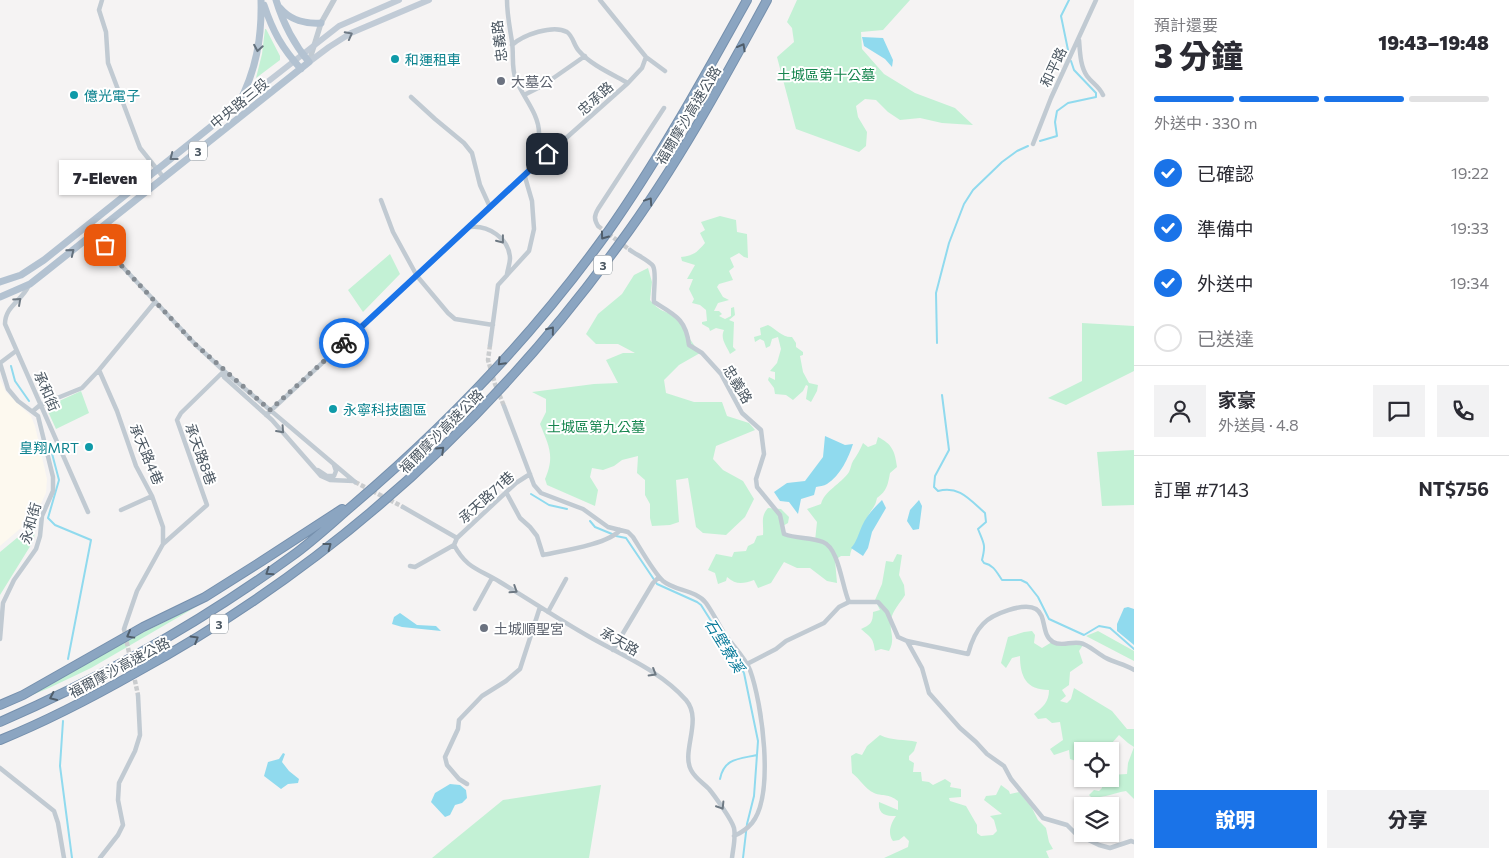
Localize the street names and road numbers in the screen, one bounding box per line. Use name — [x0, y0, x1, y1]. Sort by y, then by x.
street label: 忠義路 — [488, 19, 510, 63]
street label: 和平路 — [1036, 44, 1070, 90]
street label: 福爾摩沙高速公路 — [652, 63, 724, 167]
street label: 中央路三段 — [206, 74, 272, 132]
street label: 忠承路 — [574, 78, 616, 118]
road number: 3 — [189, 142, 207, 160]
road number: 3 — [594, 256, 612, 274]
street label: 忠義路 — [720, 362, 756, 406]
street label: 承和街 — [31, 368, 63, 414]
street label: 福爾摩沙高速公路 — [395, 385, 487, 477]
street label: 承天路4巷 — [127, 421, 167, 487]
street label: 承天路8巷 — [182, 421, 220, 487]
street label: 承天路71巷 — [455, 467, 517, 527]
street label: 永和街 — [16, 500, 44, 546]
road number: 3 — [210, 614, 228, 634]
street label: 承天路 — [598, 623, 642, 659]
street label: 福爾摩沙高速公路 — [66, 633, 172, 701]

